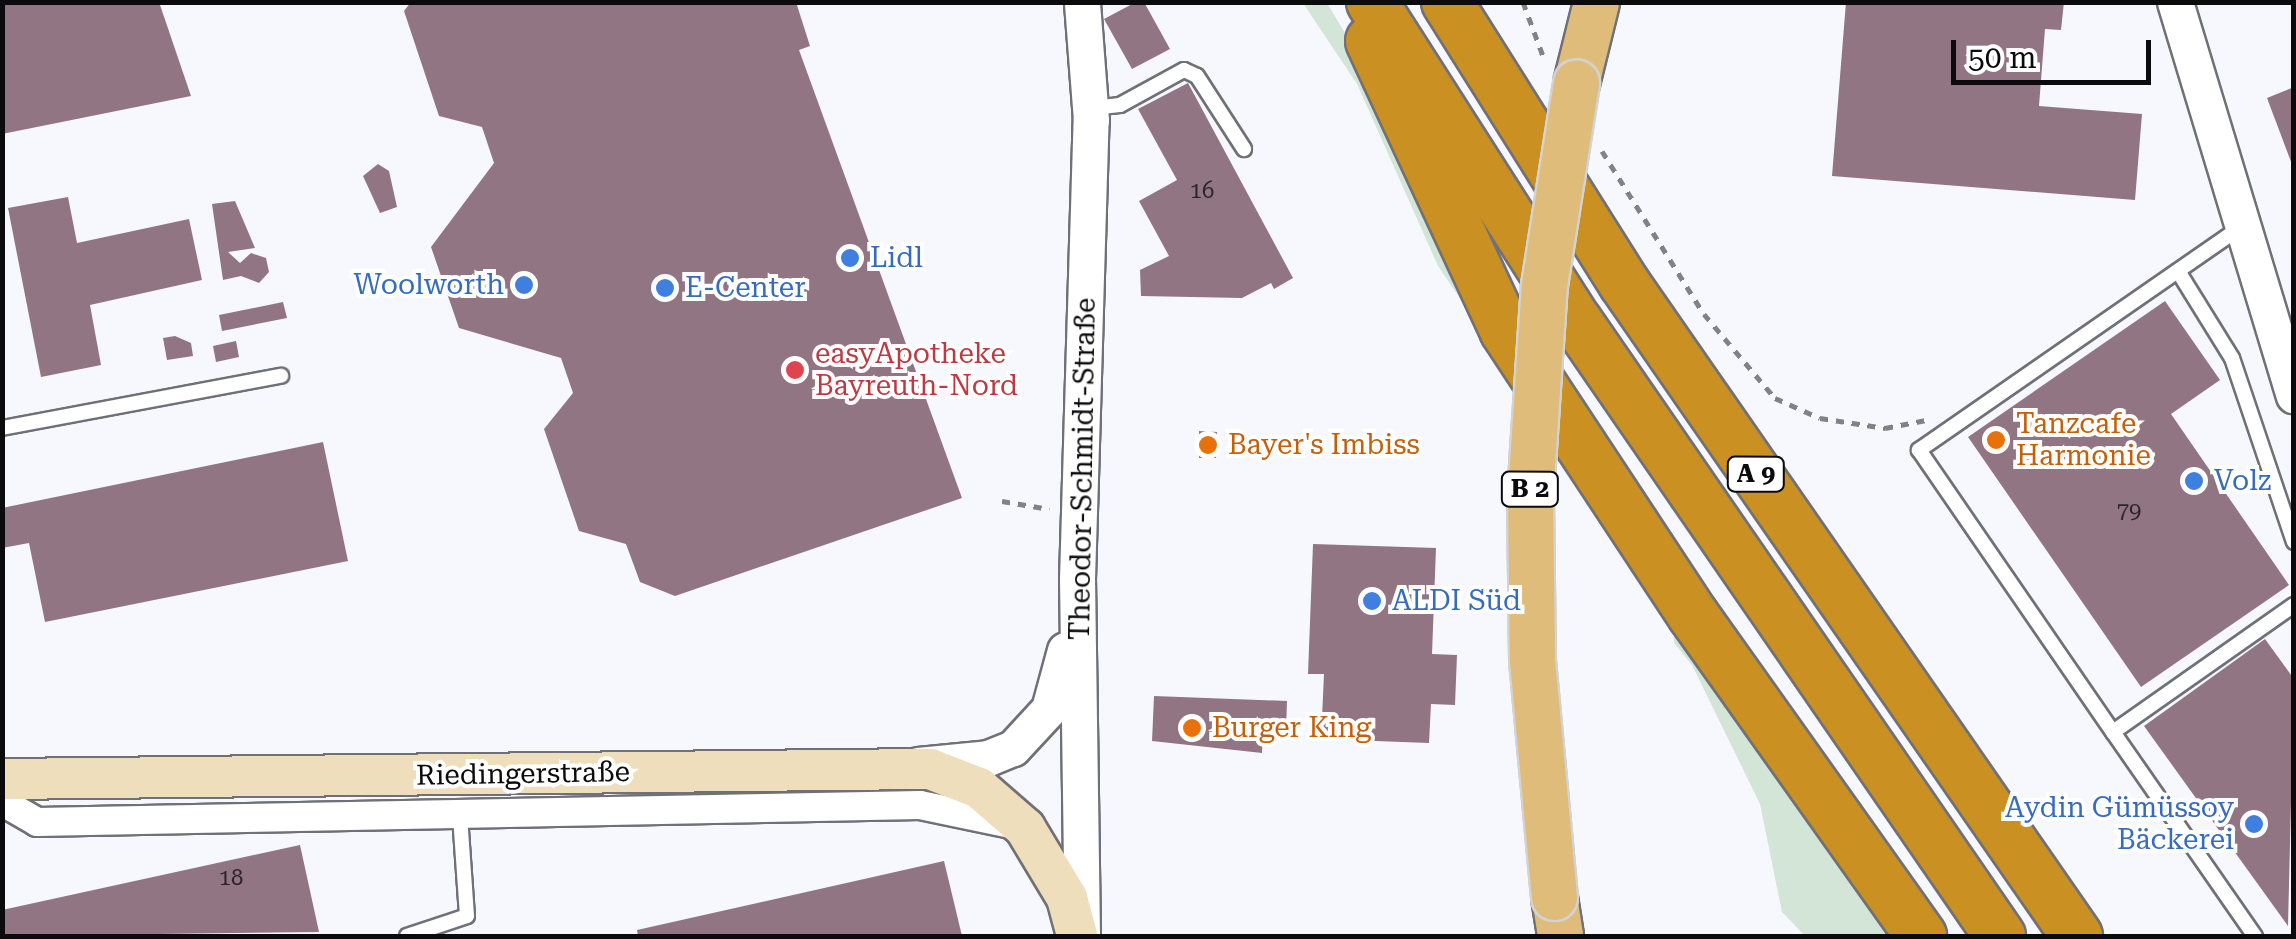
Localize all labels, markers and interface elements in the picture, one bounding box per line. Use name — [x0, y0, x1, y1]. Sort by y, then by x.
scale bar — [1956, 20, 2156, 82]
text: 50 m — [1968, 40, 2037, 75]
house number: 16 — [1190, 178, 1214, 204]
place label: Lidl — [870, 241, 923, 275]
marker: Lidl — [839, 247, 861, 269]
place label: Woolworth — [353, 268, 504, 302]
place label: E-Center — [685, 271, 806, 305]
marker: Woolworth — [513, 274, 535, 296]
marker: E-Center — [654, 277, 676, 299]
street label: Theodor-Schmidt-Straße — [1063, 297, 1103, 641]
place label: easyApotheke Bayreuth-Nord — [815, 337, 1018, 403]
marker: easyApotheke Bayreuth-Nord — [784, 359, 806, 381]
place label: Tanzcafe Harmonie — [2016, 407, 2151, 473]
place label: Bayer's Imbiss — [1228, 428, 1420, 462]
marker: Tanzcafe Harmonie — [1985, 429, 2007, 451]
marker: Bayer's Imbiss — [1197, 434, 1219, 456]
road number: A 9 — [1726, 454, 1786, 494]
place label: Volz — [2214, 464, 2271, 498]
road number: B 2 — [1500, 469, 1560, 509]
marker: Volz — [2183, 470, 2205, 492]
house number: 79 — [2117, 498, 2141, 524]
place label: ALDI Süd — [1392, 584, 1521, 618]
marker: ALDI Süd — [1361, 590, 1383, 612]
place label: Burger King — [1212, 711, 1371, 745]
marker: Burger King — [1181, 717, 1203, 739]
street label: Riedingerstraße — [416, 755, 630, 793]
place label: Aydin Gümüssoy Bäckerei — [2005, 791, 2234, 857]
marker: Aydin Gümüssoy Bäckerei — [2243, 813, 2265, 835]
house number: 18 — [219, 865, 243, 891]

